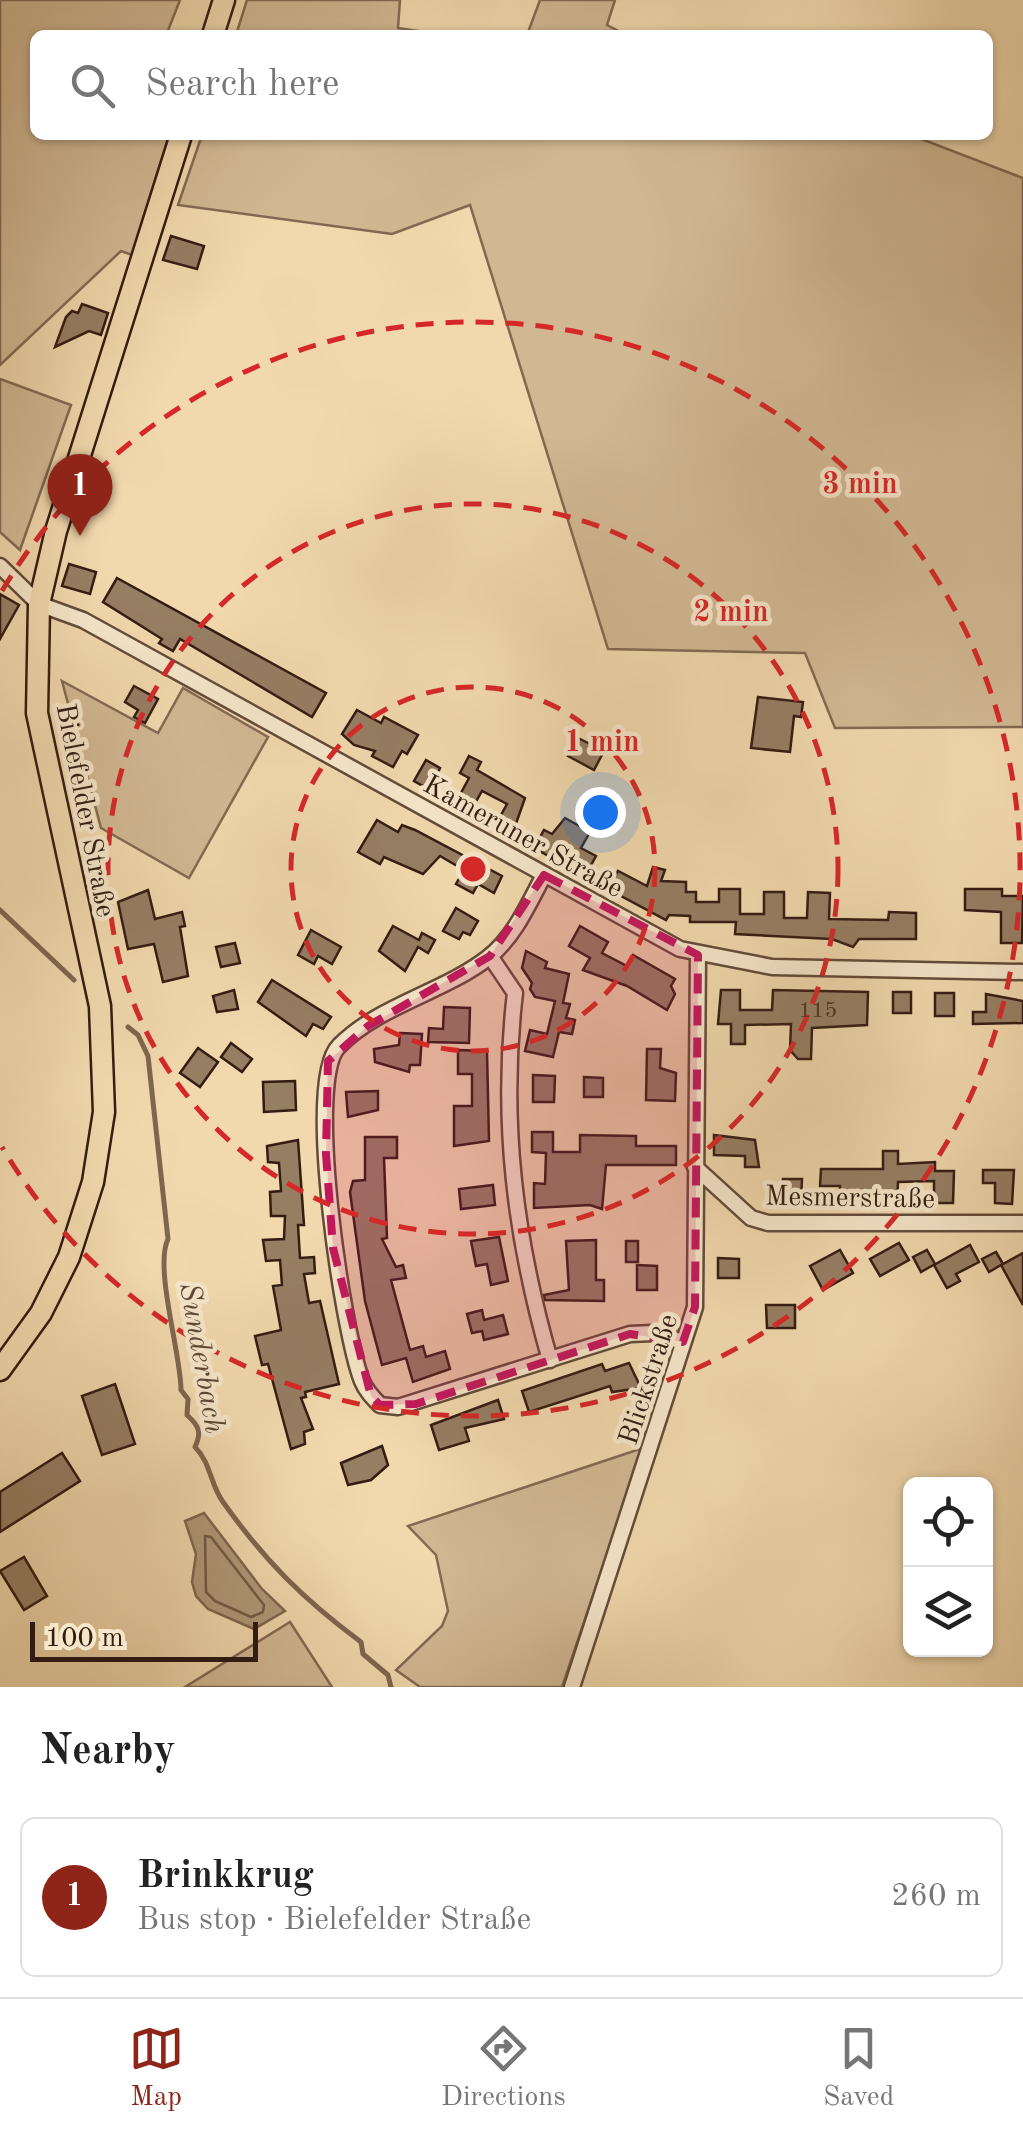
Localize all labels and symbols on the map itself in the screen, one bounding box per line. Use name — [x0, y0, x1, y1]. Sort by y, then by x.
pin: 1 — [48, 454, 112, 536]
text: 3 min — [822, 470, 898, 500]
text: 2 min — [693, 598, 769, 628]
street label: Bielefelder Straße — [50, 702, 118, 920]
text: 1 min — [564, 728, 640, 758]
street label: Kameruner Straße — [418, 771, 627, 904]
your location — [575, 787, 626, 838]
centre of rings — [455, 851, 491, 887]
house number: 115 — [799, 1000, 837, 1022]
street label: Mesmerstraße — [765, 1184, 935, 1214]
water label: Sunderbach — [173, 1281, 229, 1436]
street label: Blickstraße — [616, 1311, 684, 1449]
scale bar — [30, 1617, 258, 1662]

